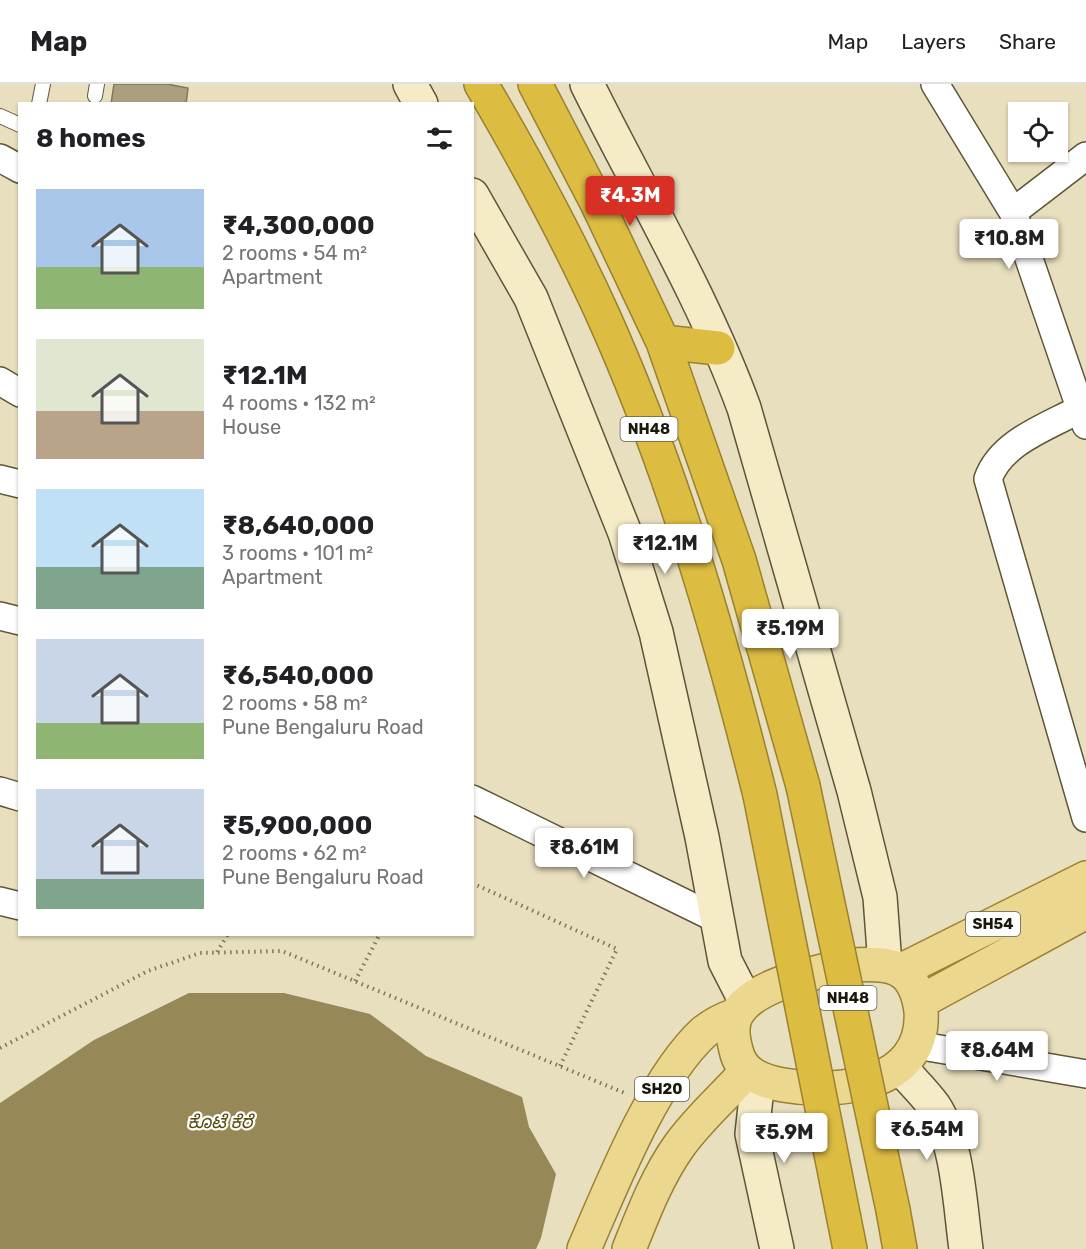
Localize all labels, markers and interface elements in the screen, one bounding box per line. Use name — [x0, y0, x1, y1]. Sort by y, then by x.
text: Map — [30, 25, 87, 58]
text: Map — [827, 29, 868, 54]
text: Layers — [901, 29, 966, 54]
text: Share — [999, 29, 1056, 54]
map controls — [1008, 102, 1068, 162]
button: locate — [1008, 102, 1068, 162]
icon: filters — [423, 122, 456, 155]
text: 8 homes — [36, 123, 146, 154]
pin: ₹4.3M — [588, 176, 672, 227]
text: ₹4.3M — [600, 183, 660, 207]
text: ₹4,300,000 — [222, 210, 375, 241]
icon: home — [84, 213, 156, 285]
pin: ₹10.8M — [960, 219, 1058, 270]
text: ₹10.8M — [973, 226, 1045, 250]
text: 2 rooms · 54 m² — [222, 241, 367, 265]
text: Apartment — [222, 265, 323, 289]
text: ₹12.1M — [222, 360, 308, 391]
icon: home — [84, 363, 156, 435]
text: 4 rooms · 132 m² — [222, 391, 376, 415]
text: House — [222, 415, 281, 439]
road number: NH48 — [620, 417, 678, 441]
text: ₹8,640,000 — [222, 510, 374, 541]
icon: home — [84, 513, 156, 585]
pin: ₹12.1M — [616, 524, 714, 575]
text: ₹12.1M — [632, 531, 698, 555]
text: 3 rooms · 101 m² — [222, 541, 373, 565]
text: Apartment — [222, 565, 323, 589]
pin: ₹5.19M — [741, 609, 839, 660]
text: ₹5.19M — [756, 616, 824, 640]
text: ₹6,540,000 — [222, 660, 374, 691]
icon: home — [84, 663, 156, 735]
text: 2 rooms · 58 m² — [222, 691, 368, 715]
text: Pune Bengaluru Road — [222, 715, 424, 739]
text: ₹5,900,000 — [222, 810, 372, 841]
icon: home — [84, 813, 156, 885]
pin: ₹8.61M — [535, 828, 633, 879]
text: ₹8.61M — [549, 835, 619, 859]
text: 2 rooms · 62 m² — [222, 841, 367, 865]
text: Pune Bengaluru Road — [222, 865, 424, 889]
road number: SH54 — [966, 912, 1020, 936]
road number: NH48 — [820, 986, 876, 1010]
pin: ₹8.64M — [948, 1031, 1046, 1082]
text: ₹8.64M — [960, 1038, 1034, 1062]
road number: SH20 — [635, 1077, 689, 1101]
pin: ₹6.54M — [878, 1110, 976, 1161]
water label: ಕೊಟೆ ಕೆರೆ — [188, 1111, 256, 1133]
pin: ₹5.9M — [742, 1113, 826, 1164]
text: ₹6.54M — [890, 1117, 964, 1141]
text: ₹5.9M — [754, 1120, 814, 1144]

